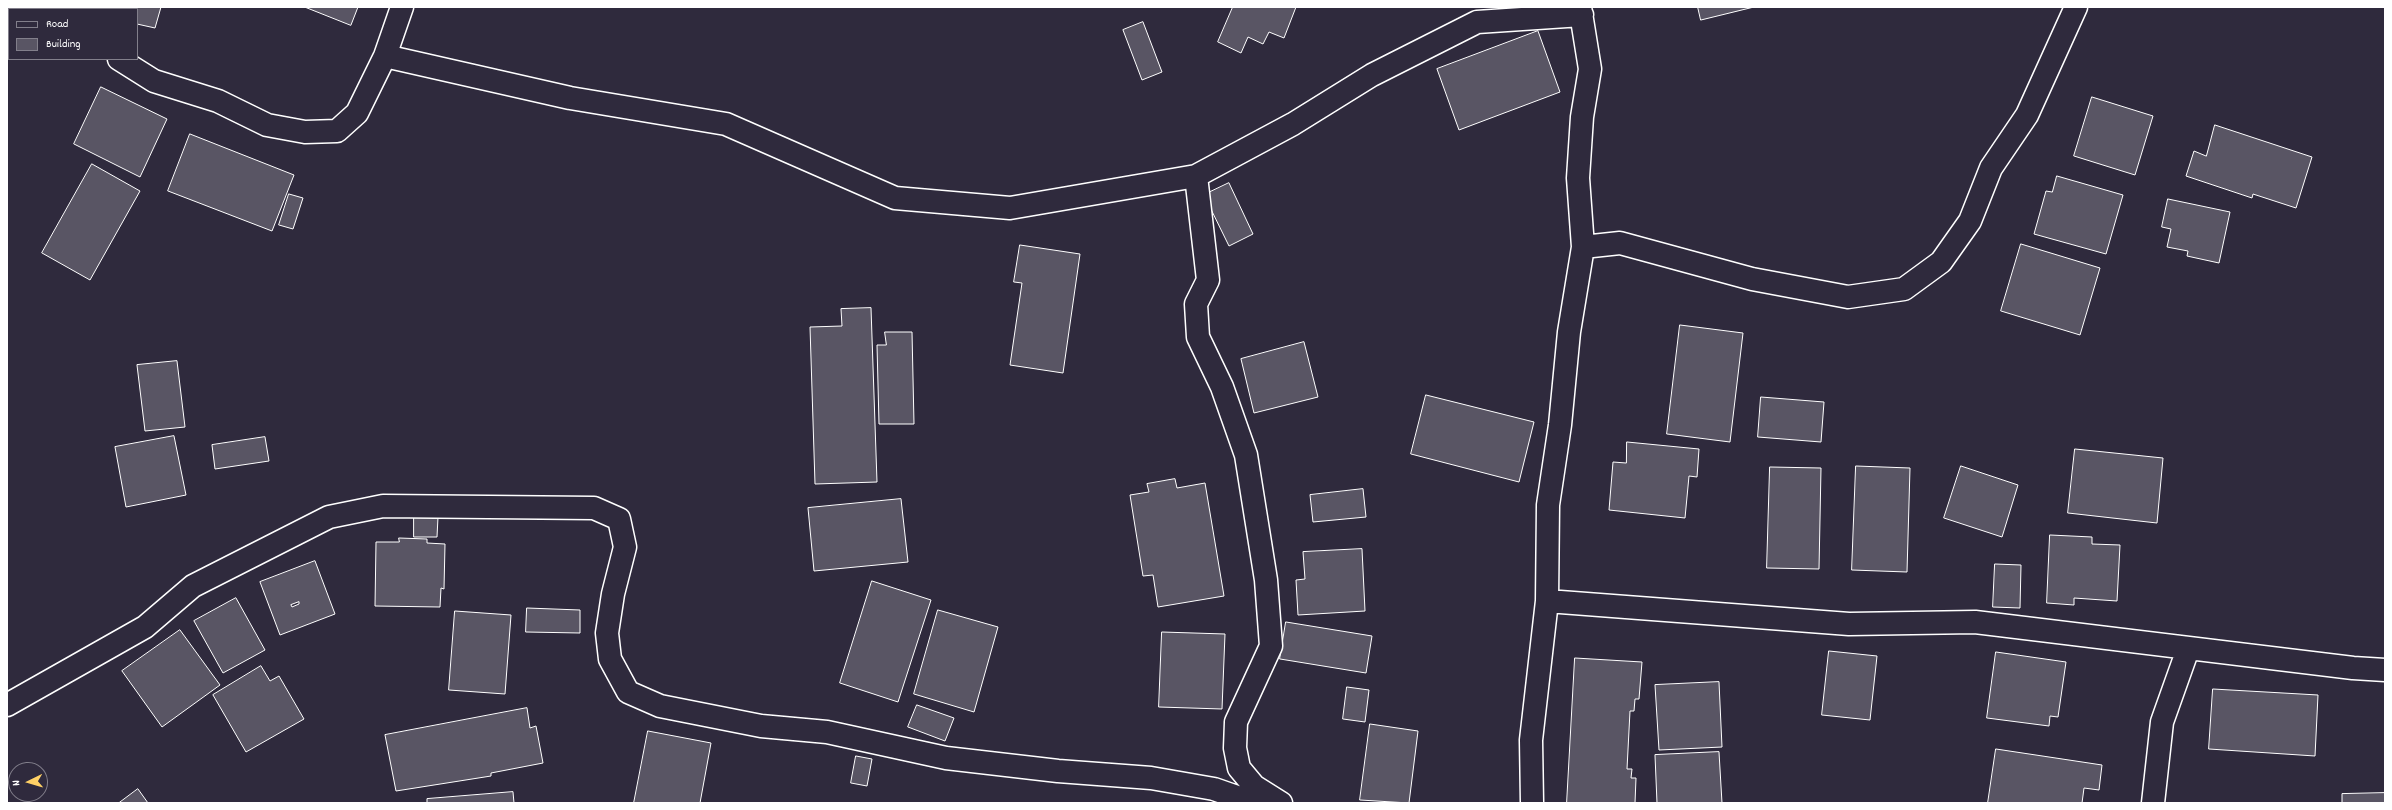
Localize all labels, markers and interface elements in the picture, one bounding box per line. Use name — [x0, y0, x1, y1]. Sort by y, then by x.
legend — [8, 8, 138, 60]
text: Road — [46, 16, 68, 33]
text: Building — [46, 36, 81, 53]
north arrow — [8, 762, 48, 802]
text: N — [9, 780, 25, 786]

